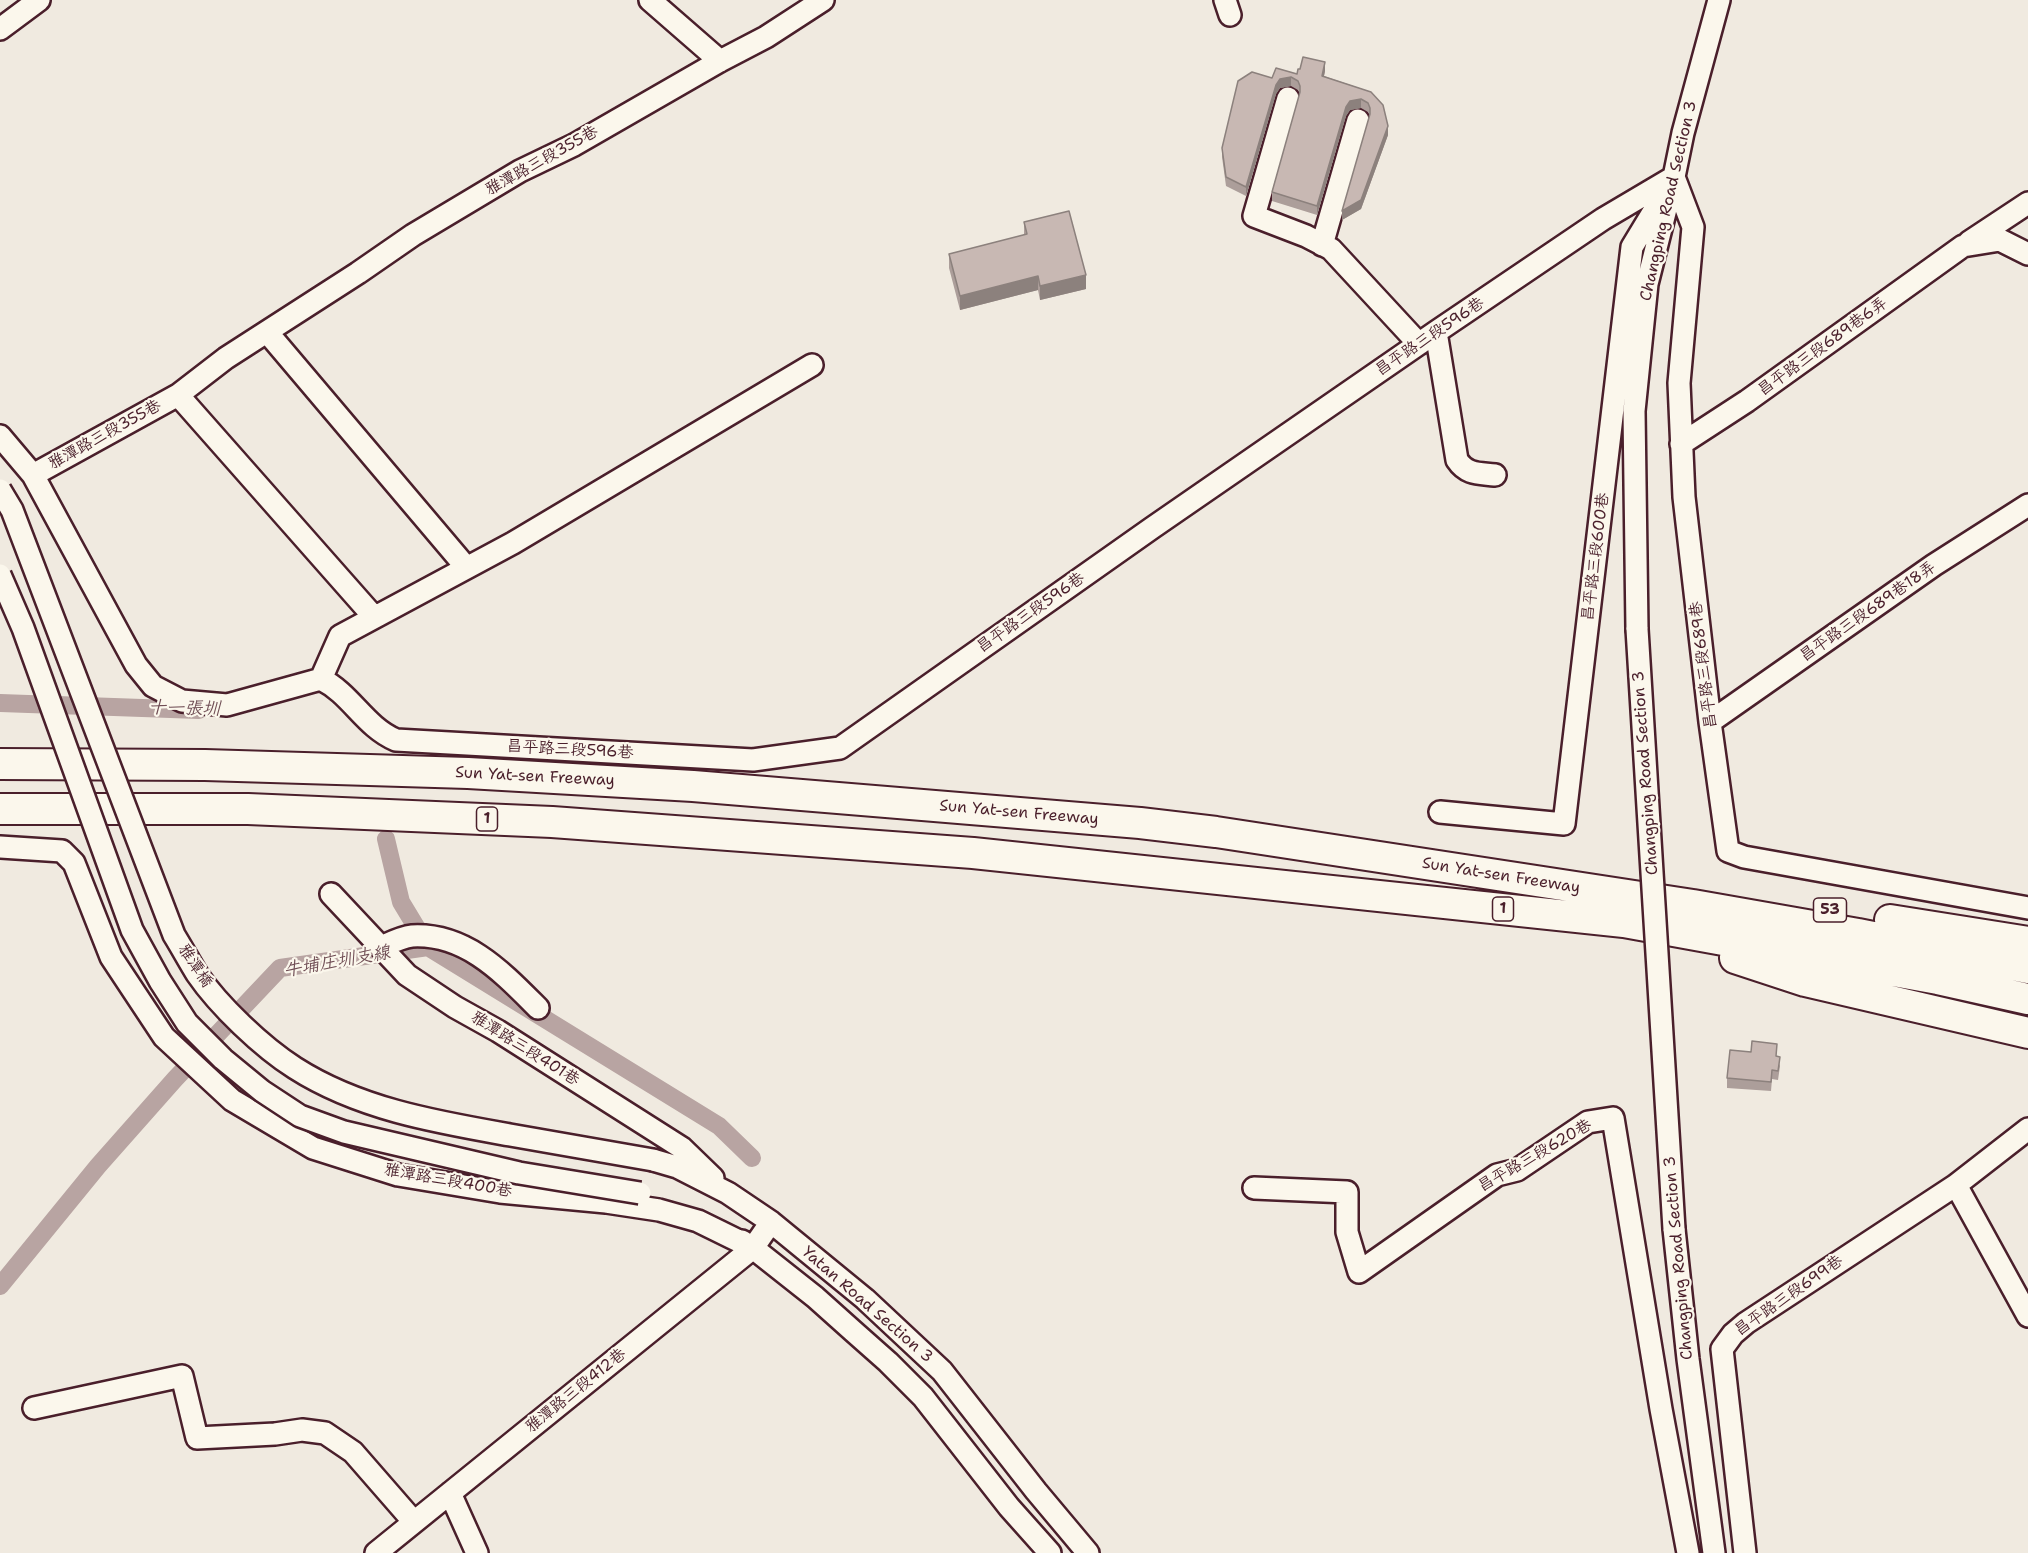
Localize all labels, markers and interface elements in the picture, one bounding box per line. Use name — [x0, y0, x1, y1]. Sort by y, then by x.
street label: Changping Road Section 3 — [1637, 99, 1701, 303]
street label: 雅潭路三段355巷 — [482, 122, 602, 200]
street label: 昌平路三段596巷 — [1372, 294, 1488, 380]
street label: 昌平路三段689巷6弄 — [1755, 294, 1891, 400]
street label: 雅潭路三段355巷 — [45, 396, 165, 474]
street label: 昌平路三段600巷 — [1579, 492, 1613, 622]
street label: 昌平路三段689巷18弄 — [1796, 558, 1940, 666]
street label: 昌平路三段596巷 — [973, 569, 1089, 657]
street label: 昌平路三段689巷 — [1687, 600, 1721, 730]
street label: Changping Road Section 3 — [1629, 670, 1663, 876]
water label: 十一張圳 — [148, 698, 220, 720]
street label: 昌平路三段596巷 — [506, 737, 634, 763]
street label: Sun Yat-sen Freeway — [455, 763, 615, 791]
street label: Sun Yat-sen Freeway — [939, 796, 1099, 830]
road number: 1 — [476, 807, 498, 831]
street label: Sun Yat-sen Freeway — [1421, 854, 1581, 898]
road number: 1 — [1492, 897, 1514, 921]
road number: 53 — [1814, 898, 1846, 922]
street label: 雅潭橋 — [174, 941, 216, 991]
water label: 牛埔庄圳支線 — [282, 942, 392, 982]
street label: 雅潭路三段401巷 — [467, 1008, 583, 1090]
street label: 昌平路三段620巷 — [1475, 1116, 1595, 1196]
street label: Changping Road Section 3 — [1661, 1155, 1697, 1361]
street label: 雅潭路三段400巷 — [383, 1160, 513, 1202]
street label: Yatan Road Section 3 — [798, 1243, 936, 1367]
street label: 昌平路三段699巷 — [1731, 1252, 1847, 1340]
street label: 雅潭路三段412巷 — [522, 1345, 630, 1437]

